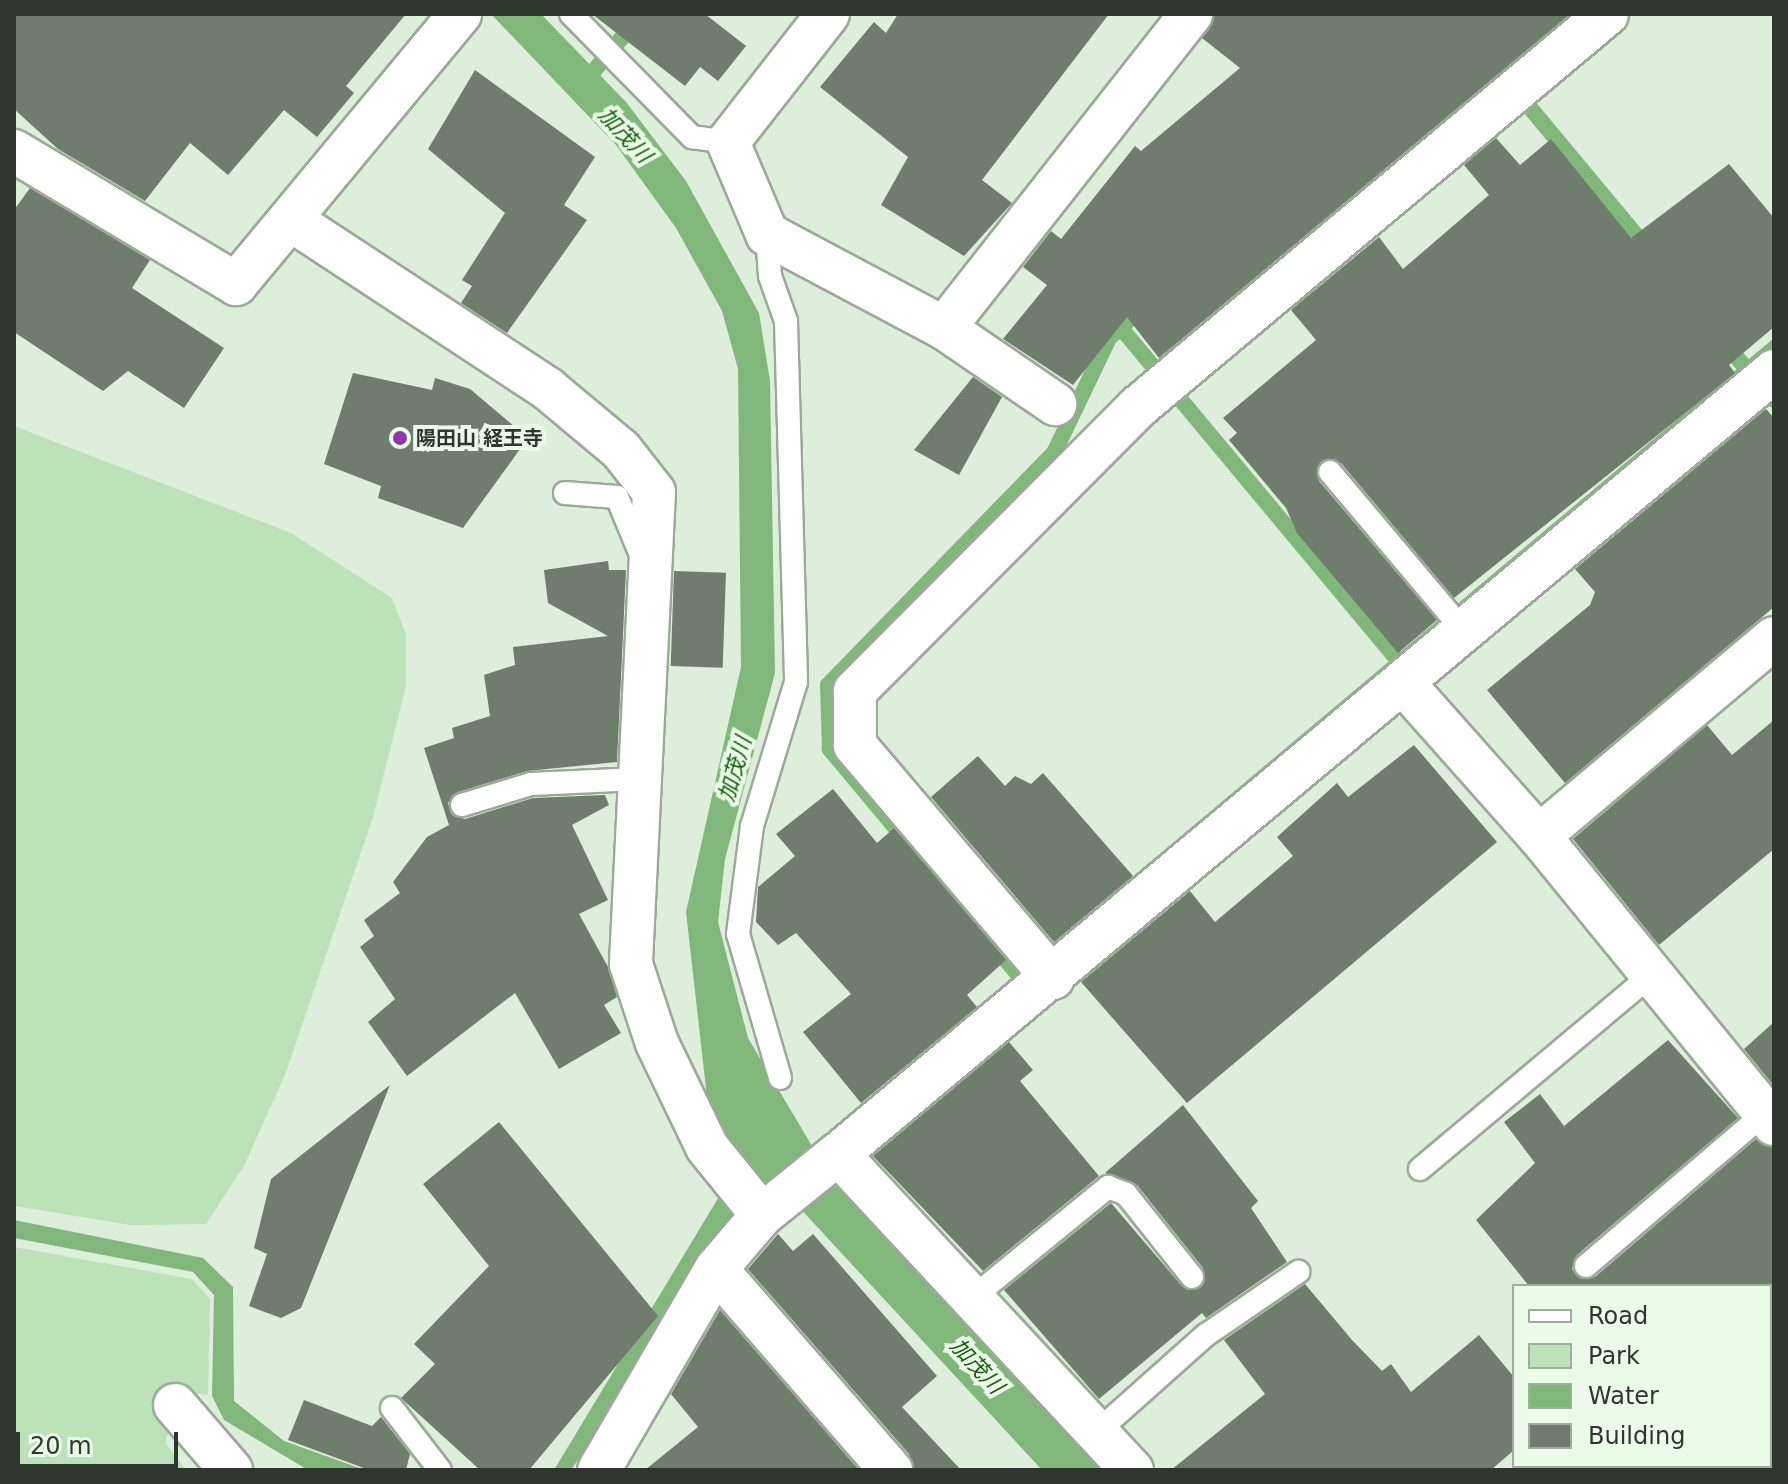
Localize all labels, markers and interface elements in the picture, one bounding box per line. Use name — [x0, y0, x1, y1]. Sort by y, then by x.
water label: 加茂川 — [593, 102, 657, 168]
place label: 陽田山 経王寺 — [416, 426, 543, 450]
marker: 陽田山 経王寺 — [391, 429, 409, 447]
water label: 加茂川 — [713, 734, 757, 804]
legend — [1512, 1284, 1772, 1468]
text: Road — [1588, 1302, 1648, 1330]
water label: 加茂川 — [945, 1333, 1009, 1399]
text: Park — [1588, 1342, 1640, 1370]
text: Water — [1588, 1382, 1659, 1410]
scale bar — [20, 1416, 182, 1466]
text: Building — [1588, 1422, 1685, 1450]
text: 20 m — [30, 1432, 92, 1460]

